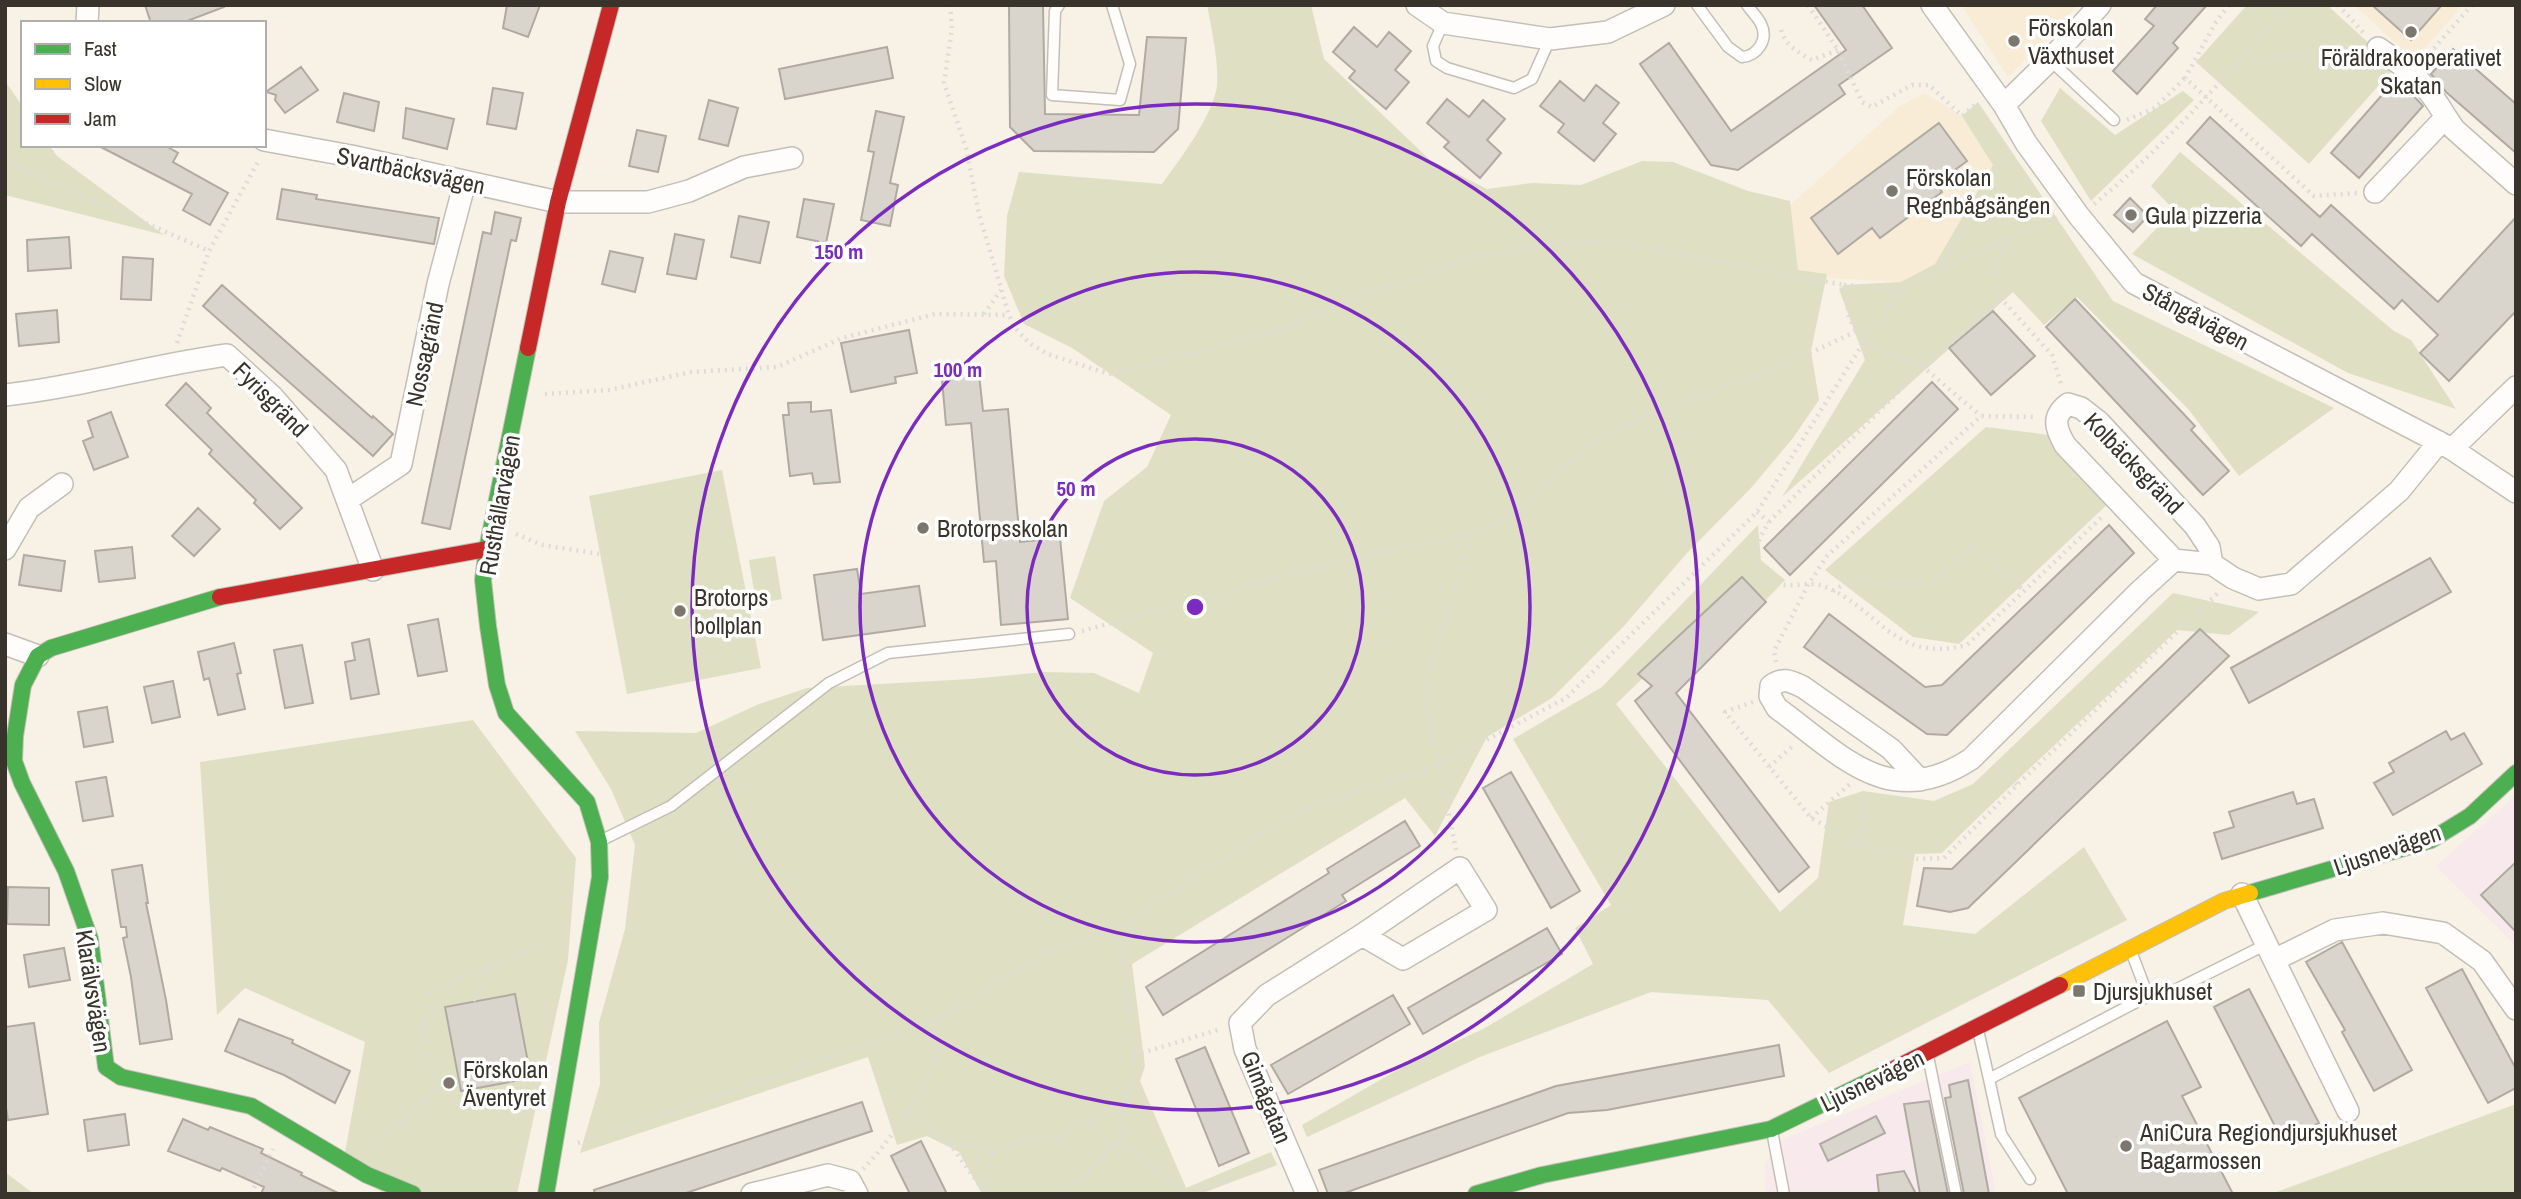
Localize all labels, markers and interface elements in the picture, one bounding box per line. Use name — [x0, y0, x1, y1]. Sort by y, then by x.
place label: Förskolan Växthuset — [2028, 11, 2115, 71]
legend — [21, 21, 266, 147]
marker: Föräldrakooperativet Skatan — [2403, 24, 2419, 40]
marker: Förskolan Växthuset — [2006, 33, 2022, 49]
text: Fast — [84, 34, 117, 63]
place label: Föräldrakooperativet Skatan — [2321, 41, 2502, 101]
text: Slow — [84, 69, 122, 98]
text: Jam — [84, 104, 117, 133]
street label: Svartbäcksvägen — [334, 139, 488, 201]
place label: Förskolan Regnbågsängen — [1906, 161, 2050, 221]
marker: Förskolan Regnbågsängen — [1884, 183, 1900, 199]
place label: Gula pizzeria — [2145, 199, 2262, 231]
marker: Gula pizzeria — [2123, 207, 2139, 223]
text: 150 m — [815, 237, 863, 266]
street label: Stångåvägen — [2137, 275, 2255, 357]
street label: Nossagränd — [397, 299, 451, 409]
street label: Fyrisgränd — [226, 354, 316, 444]
text: 100 m — [934, 355, 982, 384]
street label: Kolbäcksgränd — [2077, 405, 2191, 521]
street label: Rusthållarvägen — [471, 432, 527, 578]
text: 50 m — [1056, 474, 1096, 503]
place label: Brotorpsskolan — [937, 512, 1068, 544]
marker: Brotorpsskolan — [915, 520, 931, 536]
place label: Brotorps bollplan — [694, 581, 768, 641]
centre of rings — [1183, 595, 1207, 619]
marker: Brotorps bollplan — [672, 603, 688, 619]
street label: Ljusnevägen — [2329, 816, 2445, 882]
street label: Klarälvsvägen — [69, 927, 119, 1055]
place label: Djursjukhuset — [2093, 975, 2213, 1007]
marker: Djursjukhuset — [2071, 983, 2087, 999]
street label: Ljusnevägen — [1815, 1041, 1929, 1119]
street label: Gimågatan — [1234, 1046, 1300, 1148]
place label: Förskolan Äventyret — [462, 1053, 548, 1113]
marker: Förskolan Äventyret — [441, 1075, 457, 1091]
place label: AniCura Regiondjursjukhuset Bagarmossen — [2139, 1116, 2398, 1176]
marker: AniCura Regiondjursjukhuset Bagarmossen — [2118, 1138, 2134, 1154]

